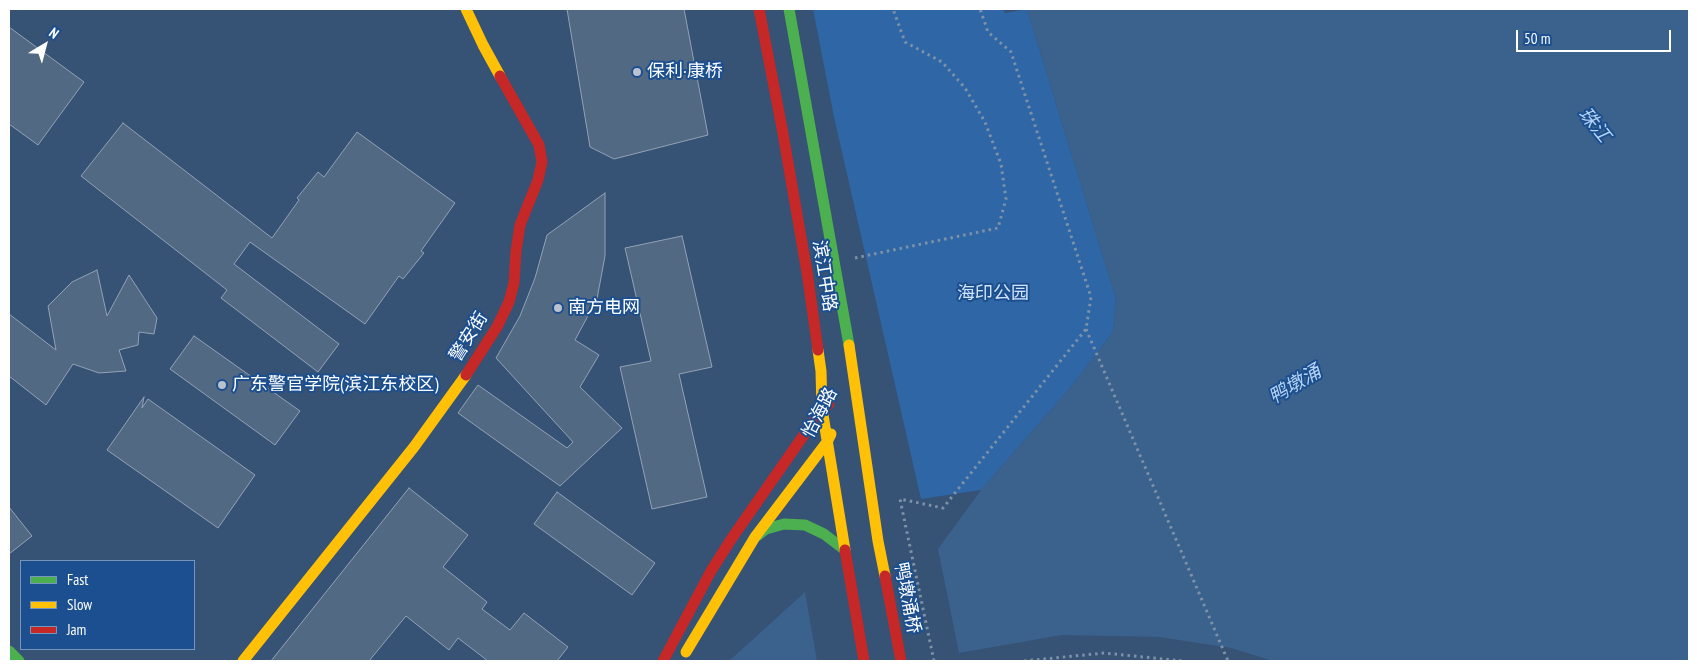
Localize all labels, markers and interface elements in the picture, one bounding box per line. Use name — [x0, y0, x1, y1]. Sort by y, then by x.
north arrow — [20, 20, 70, 70]
scale bar — [1518, 20, 1673, 52]
text: N — [46, 24, 62, 42]
text: 50 m — [1524, 29, 1550, 48]
place label: 保利·康桥 — [647, 61, 723, 83]
marker: 保利·康桥 — [631, 66, 643, 78]
water label: 珠江 — [1573, 103, 1615, 147]
street label: 滨江中路 — [808, 239, 840, 313]
park label: 海印公园 — [957, 283, 1029, 305]
place label: 南方电网 — [568, 297, 640, 319]
marker: 南方电网 — [552, 302, 564, 314]
street label: 警安街 — [446, 308, 492, 366]
water label: 鸭墩涌 — [1265, 361, 1325, 409]
place label: 广东警官学院(滨江东校区) — [232, 374, 438, 396]
marker: 广东警官学院(滨江东校区) — [216, 379, 228, 391]
street label: 怡海路 — [798, 384, 842, 442]
legend — [20, 560, 195, 650]
street label: 鸭墩涌桥 — [890, 561, 924, 635]
text: Fast — [67, 570, 88, 589]
text: Slow — [67, 595, 92, 614]
text: Jam — [67, 620, 86, 639]

